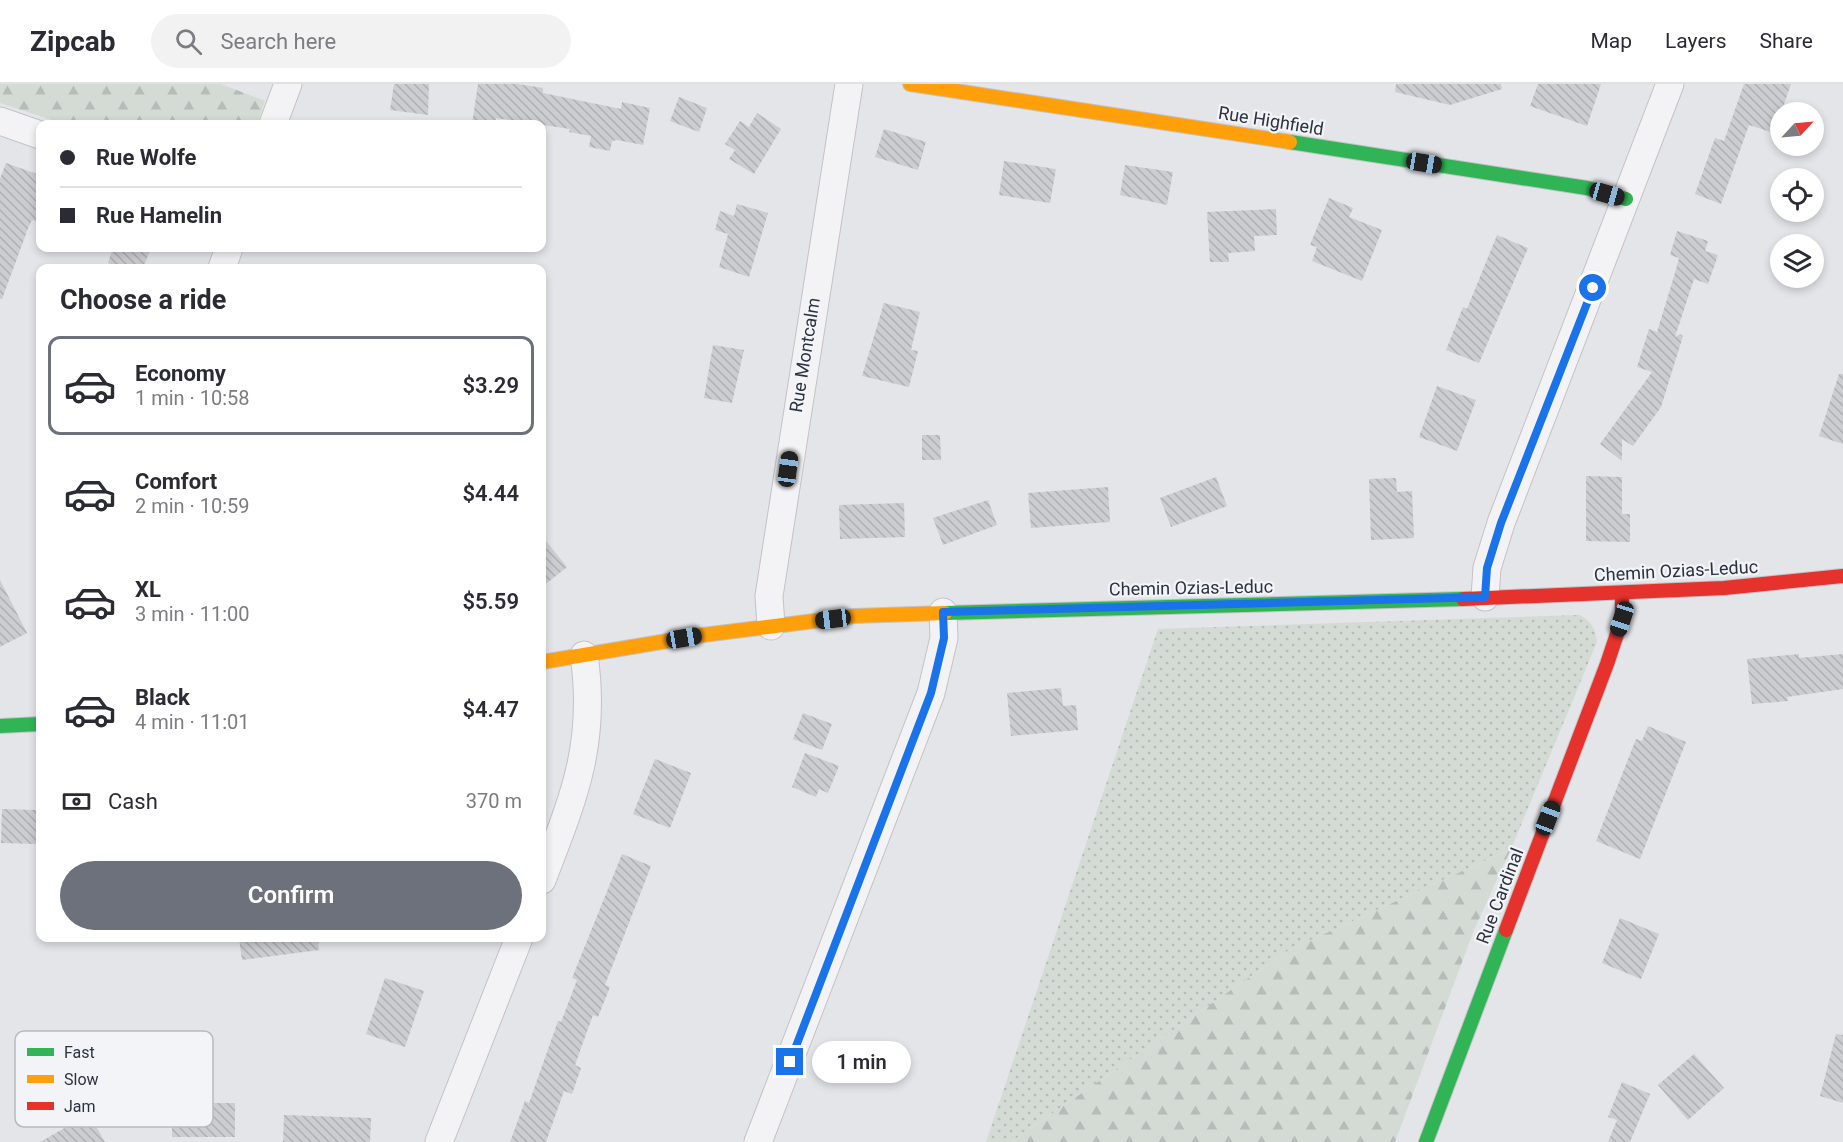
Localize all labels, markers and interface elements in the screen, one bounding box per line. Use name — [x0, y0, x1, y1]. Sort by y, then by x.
search box — [151, 14, 571, 68]
text: Zipcab — [30, 25, 115, 58]
icon: search — [172, 25, 205, 58]
text: Search here — [220, 29, 336, 54]
text: Map — [1590, 29, 1632, 53]
text: Layers — [1665, 29, 1726, 53]
text: Share — [1759, 29, 1813, 53]
street label: Rue Highfield — [1217, 102, 1325, 139]
north arrow — [1770, 102, 1824, 156]
map controls — [1770, 102, 1824, 288]
text: Rue Wolfe — [96, 145, 196, 170]
car — [1405, 151, 1443, 175]
button: locate — [1770, 168, 1824, 222]
car — [1587, 180, 1627, 208]
text: Rue Hamelin — [96, 203, 222, 228]
button: layers — [1770, 234, 1824, 288]
route start — [1579, 274, 1606, 301]
text: Choose a ride — [60, 284, 226, 316]
street label: Rue Montcalm — [785, 296, 824, 414]
icon: car — [63, 359, 117, 413]
text: Economy — [135, 361, 226, 386]
text: $3.29 — [462, 373, 519, 398]
text: 1 min · 10:58 — [135, 386, 250, 410]
car — [777, 450, 799, 488]
icon: car — [63, 467, 117, 521]
text: Comfort — [135, 469, 217, 494]
text: $4.44 — [462, 481, 519, 506]
text: 2 min · 10:59 — [135, 494, 250, 518]
street label: Chemin Ozias-Leduc — [1593, 556, 1759, 585]
icon: car — [63, 575, 117, 629]
street label: Chemin Ozias-Leduc — [1109, 576, 1273, 599]
text: XL — [135, 577, 161, 602]
text: $5.59 — [462, 589, 519, 614]
car — [1608, 599, 1636, 639]
text: 3 min · 11:00 — [135, 602, 250, 626]
car — [814, 608, 852, 630]
car — [665, 626, 703, 650]
icon: car — [63, 683, 117, 737]
text: Black — [135, 685, 190, 710]
text: $4.47 — [462, 697, 519, 722]
text: 4 min · 11:01 — [135, 710, 250, 734]
icon: cash — [60, 785, 93, 818]
text: Cash — [108, 789, 158, 814]
text: 370 m — [466, 789, 522, 813]
car — [1533, 798, 1563, 838]
street label: Rue Cardinal — [1472, 845, 1527, 947]
button: Confirm — [60, 861, 522, 930]
legend — [15, 1031, 213, 1127]
callout: 1 min — [811, 1041, 910, 1083]
text: Fast — [64, 1043, 95, 1062]
route end — [776, 1048, 803, 1075]
text: 1 min — [836, 1050, 887, 1074]
text: Slow — [64, 1070, 99, 1089]
text: Jam — [64, 1097, 96, 1116]

